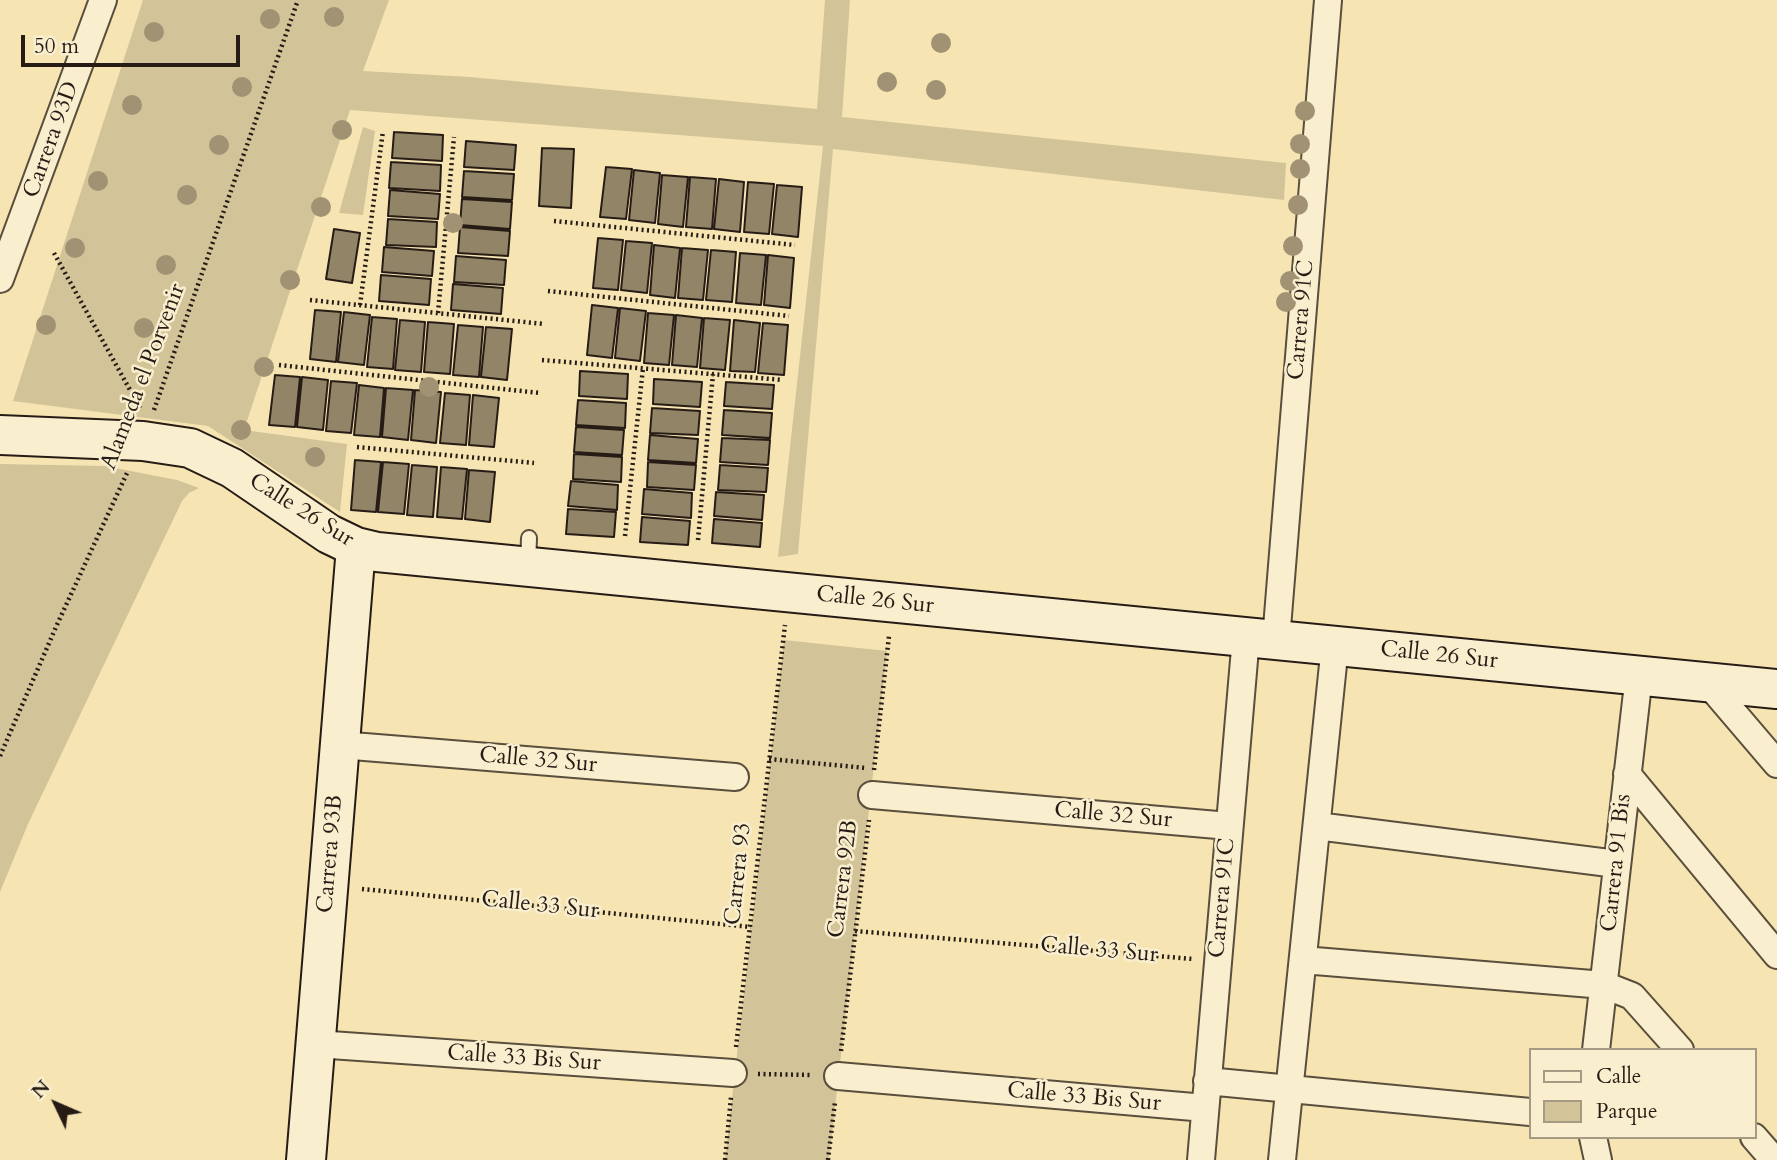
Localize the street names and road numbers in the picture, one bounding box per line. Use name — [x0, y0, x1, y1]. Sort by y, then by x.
street label: Carrera 93D — [18, 78, 86, 202]
street label: Carrera 91C — [1283, 259, 1321, 381]
street label: Alameda el Porvenir — [96, 280, 192, 474]
street label: Calle 26 Sur — [244, 468, 358, 554]
street label: Calle 26 Sur — [815, 581, 935, 621]
street label: Calle 26 Sur — [1379, 636, 1499, 676]
street label: Calle 32 Sur — [478, 742, 598, 780]
street label: Carrera 91 Bis — [1596, 793, 1638, 933]
street label: Carrera 93B — [312, 794, 350, 914]
street label: Calle 32 Sur — [1053, 797, 1173, 835]
street label: Carrera 92B — [823, 819, 865, 939]
street label: Carrera 93 — [720, 821, 758, 927]
street label: Carrera 91C — [1204, 837, 1242, 959]
street label: Calle 33 Sur — [480, 886, 600, 926]
street label: Calle 33 Sur — [1039, 932, 1159, 970]
street label: Calle 33 Bis Sur — [446, 1040, 602, 1078]
street label: Calle 33 Bis Sur — [1006, 1078, 1162, 1118]

